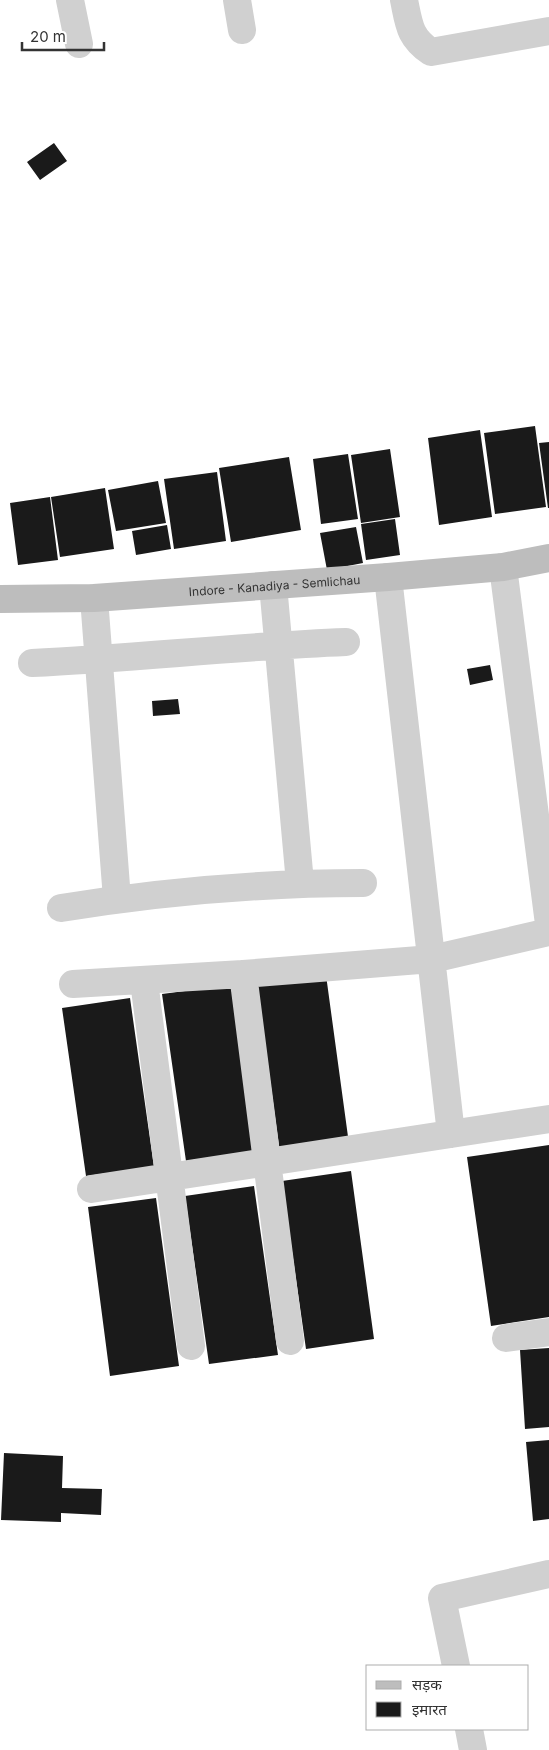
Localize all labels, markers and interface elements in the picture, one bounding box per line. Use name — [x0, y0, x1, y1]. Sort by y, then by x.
scale bar — [22, 20, 105, 52]
text: 20 m — [30, 27, 66, 46]
street label: Indore - Kanadiya - Semlichau — [188, 571, 361, 599]
legend — [366, 1665, 529, 1730]
text: सड़क — [412, 1675, 442, 1694]
text: इमारत — [412, 1700, 447, 1719]

